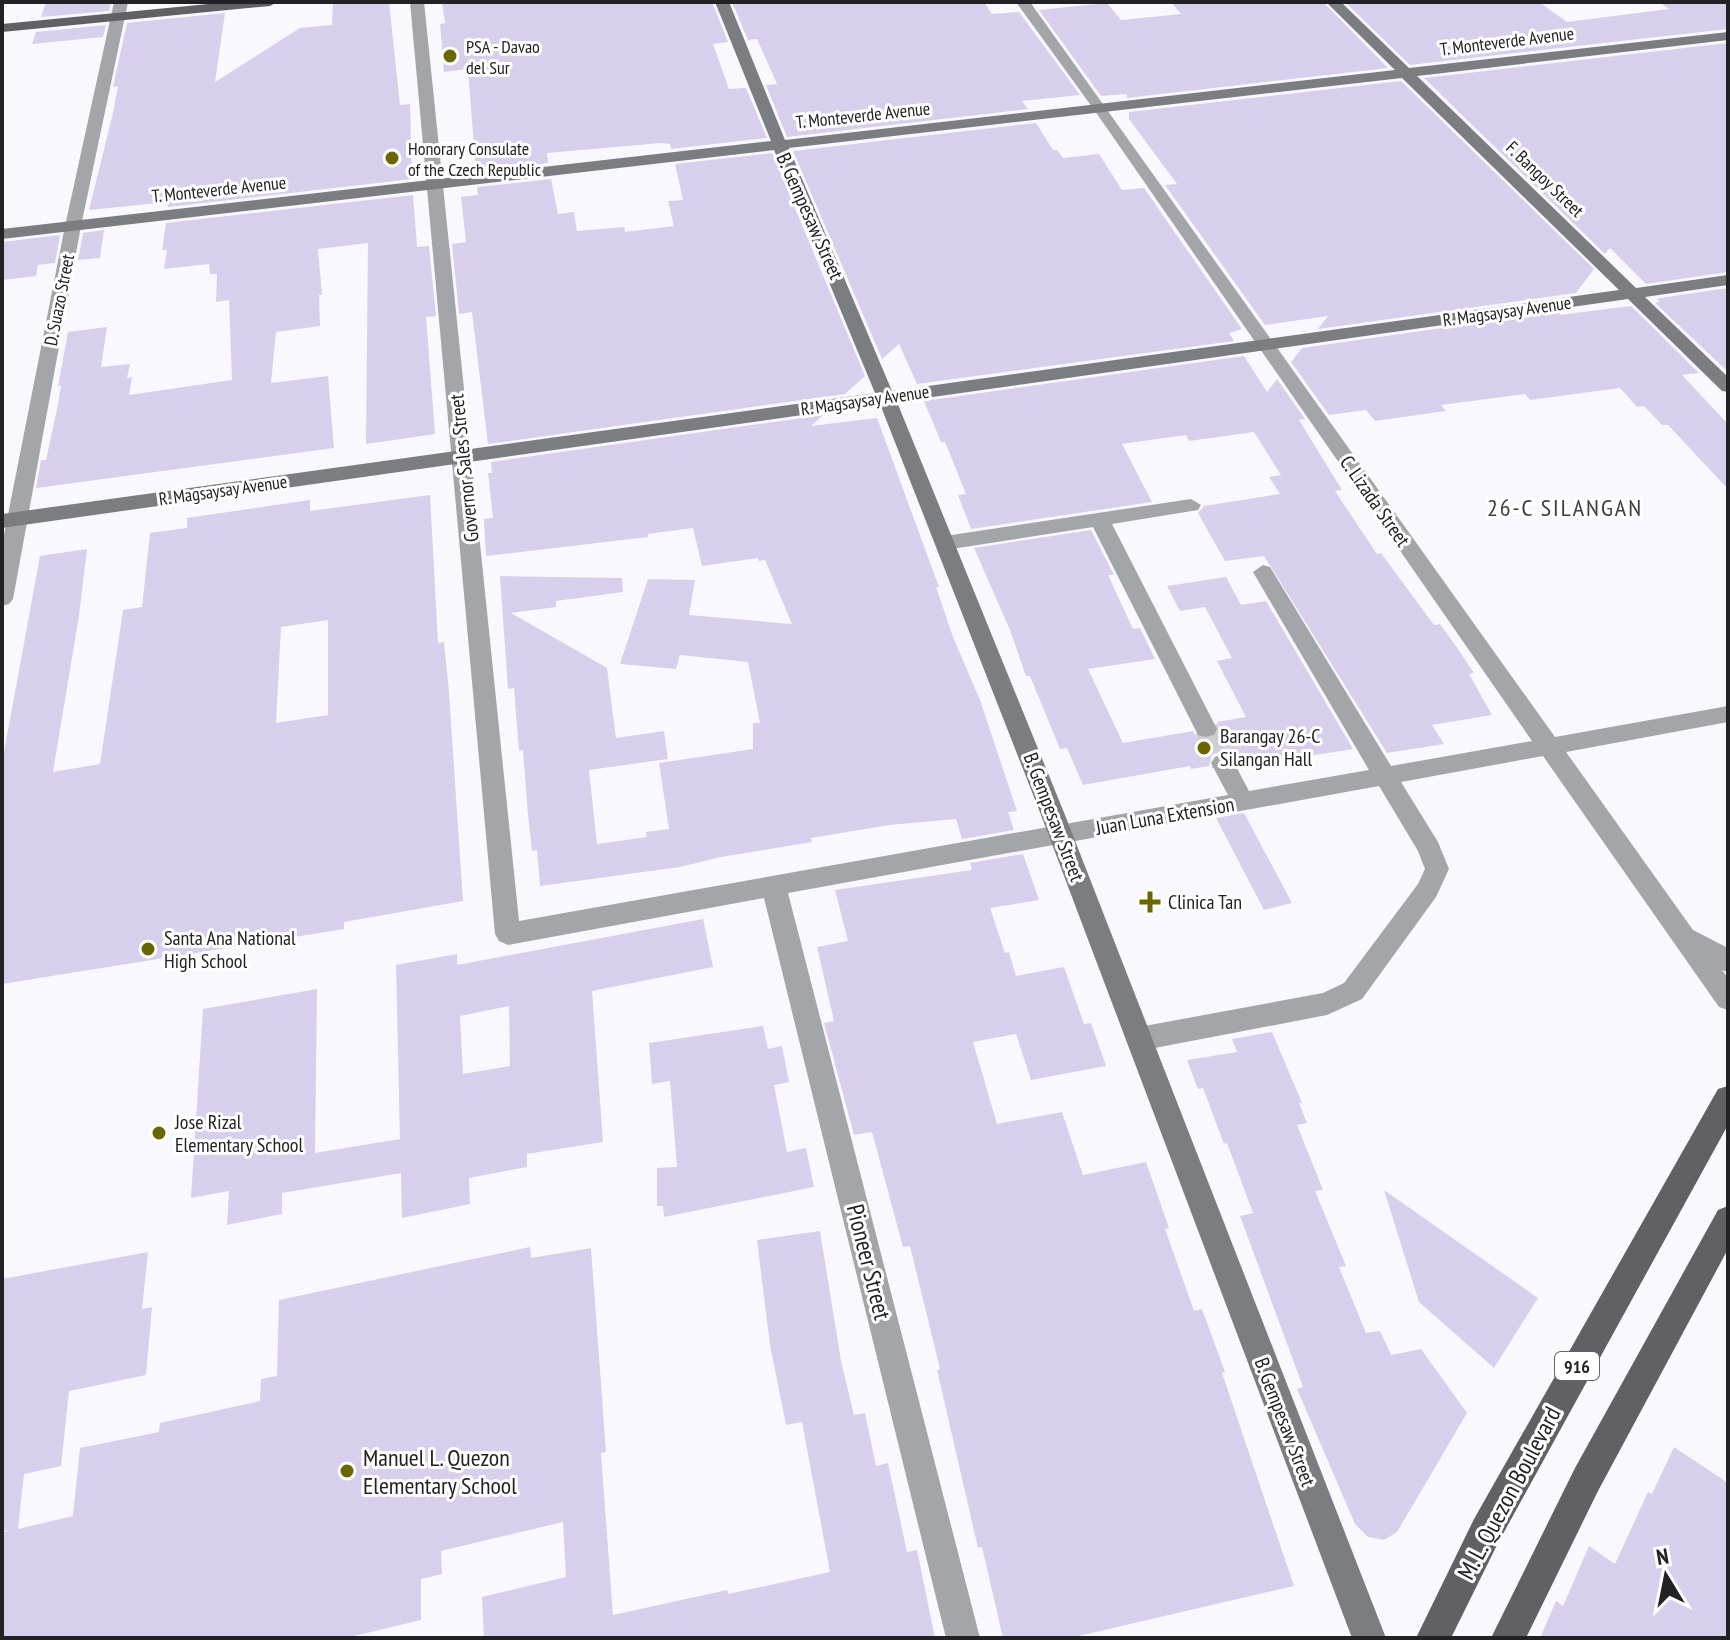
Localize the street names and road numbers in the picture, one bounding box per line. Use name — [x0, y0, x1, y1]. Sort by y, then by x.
street label: T. Monteverde Avenue — [1439, 21, 1575, 61]
street label: T. Monteverde Avenue — [795, 97, 931, 133]
street label: F. Bangoy Street — [1501, 136, 1589, 222]
street label: B. Gempesaw Street — [771, 149, 850, 284]
street label: T. Monteverde Avenue — [151, 171, 287, 207]
street label: D. Suazo Street — [39, 252, 79, 348]
street label: R. Magsaysay Avenue — [1441, 291, 1573, 331]
street label: R. Magsaysay Avenue — [799, 380, 931, 420]
street label: Governor Sales Street — [443, 392, 485, 543]
street label: C. Lizada Street — [1334, 450, 1416, 552]
street label: R. Magsaysay Avenue — [157, 470, 289, 510]
street label: B. Gempesaw Street — [1018, 749, 1091, 886]
street label: Juan Luna Extension — [1093, 791, 1236, 841]
street label: Pioneer Street — [840, 1201, 898, 1323]
road number: 916 — [1555, 1352, 1599, 1380]
street label: B. Gempesaw Street — [1249, 1354, 1322, 1491]
street label: M. L. Quezon Boulevard — [1450, 1401, 1568, 1585]

